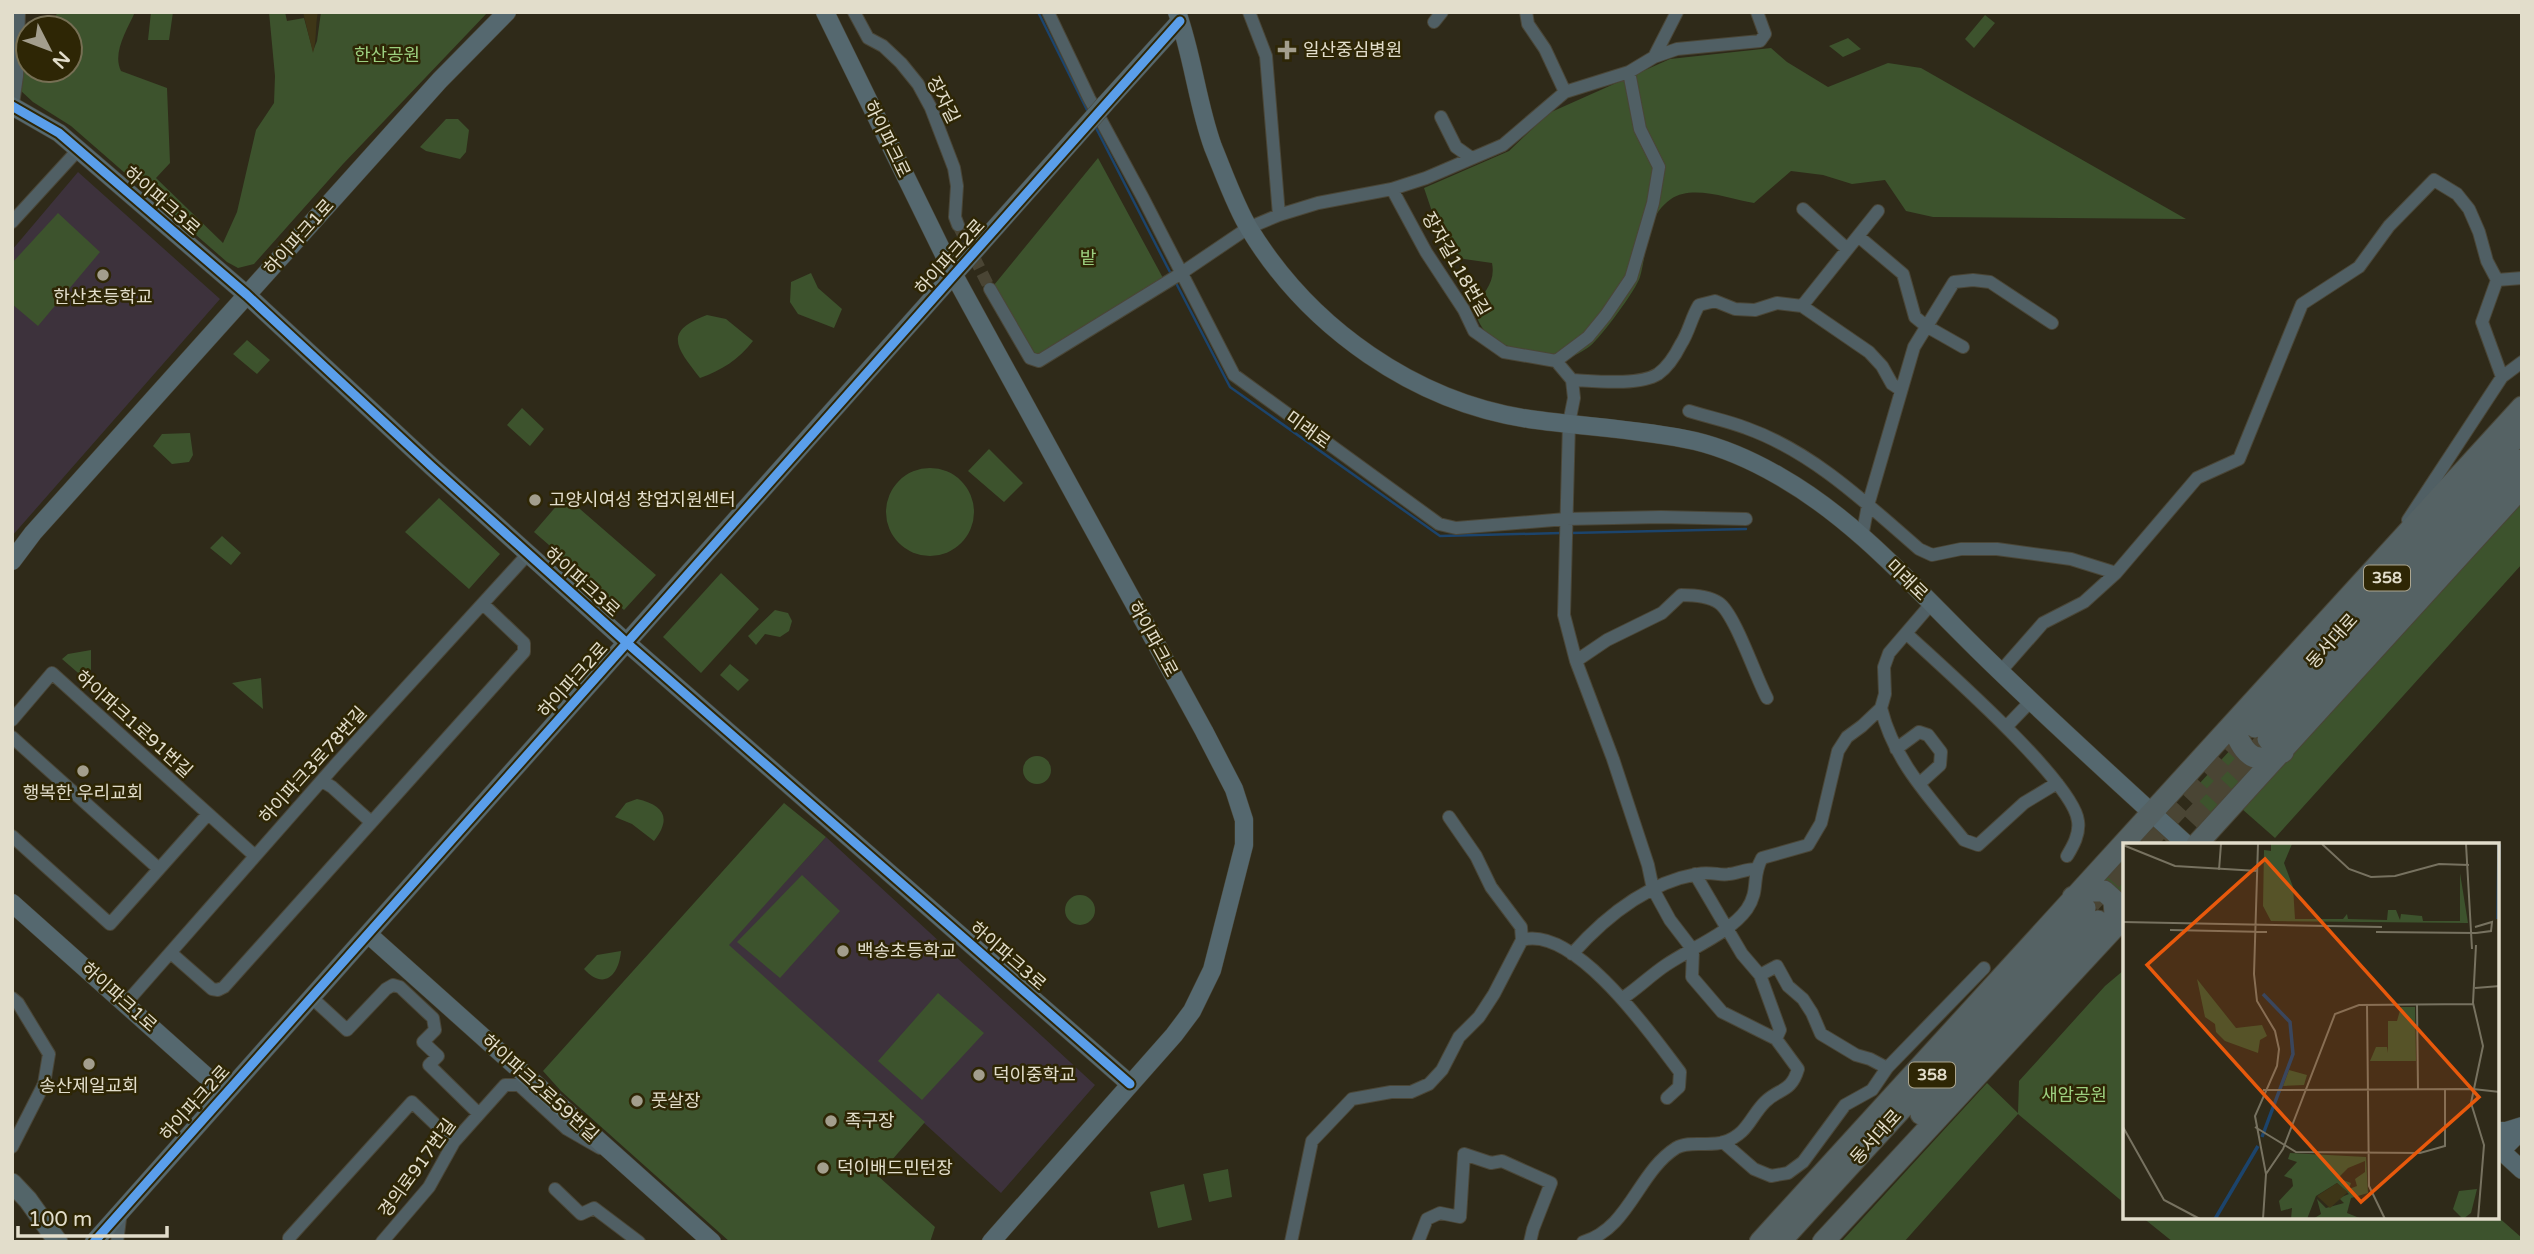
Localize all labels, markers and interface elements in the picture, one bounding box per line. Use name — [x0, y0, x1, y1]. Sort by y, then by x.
north arrow — [14, 14, 84, 84]
place label: 일산중심병원 — [1303, 39, 1402, 61]
marker: 일산중심병원 — [1277, 40, 1297, 60]
park label: 한산공원 — [354, 44, 420, 66]
text: N — [48, 47, 74, 73]
street label: 장자길 — [922, 73, 964, 127]
street label: 하이파크로 — [859, 97, 915, 181]
street label: 하이파크3로 — [119, 162, 205, 240]
street label: 하이파크1로 — [259, 195, 339, 279]
street label: 장자길118번길 — [1417, 208, 1495, 320]
street label: 하이파크2로 — [910, 215, 990, 299]
park label: 밭 — [1080, 247, 1097, 269]
marker: 한산초등학교 — [95, 267, 111, 283]
place label: 한산초등학교 — [53, 286, 153, 308]
street label: 미래로 — [1281, 406, 1335, 454]
place label: 고양시여성 창업지원센터 — [549, 489, 736, 511]
marker: 고양시여성 창업지원센터 — [527, 492, 543, 508]
street label: 하이파크3로 — [540, 542, 624, 622]
street label: 미래로 — [1881, 555, 1933, 605]
road number: 358 — [2364, 566, 2410, 590]
street label: 하이파크로 — [1123, 597, 1183, 681]
street label: 동서대로 — [2302, 609, 2362, 673]
street label: 하이파크2로 — [533, 638, 613, 722]
street label: 하이파크1로91번길 — [71, 666, 197, 782]
street label: 하이파크3로78번길 — [255, 702, 371, 828]
marker: 행복한 우리교회 — [75, 763, 91, 779]
place label: 행복한 우리교회 — [23, 782, 143, 804]
inset map — [2123, 843, 2499, 1219]
street label: 하이파크3로 — [965, 917, 1051, 995]
place label: 백송초등학교 — [857, 940, 956, 962]
marker: 백송초등학교 — [835, 943, 851, 959]
street label: 하이파크1로 — [77, 957, 161, 1037]
street label: 하이파크2로59번길 — [477, 1030, 603, 1146]
marker: 송산제일교회 — [81, 1056, 97, 1072]
street label: 하이파크2로 — [155, 1061, 235, 1145]
road number: 358 — [1909, 1063, 1955, 1088]
place label: 덕이중학교 — [993, 1064, 1076, 1086]
marker: 덕이중학교 — [971, 1067, 987, 1083]
place label: 송산제일교회 — [39, 1075, 139, 1097]
park label: 새암공원 — [2041, 1084, 2107, 1106]
place label: 풋살장 — [651, 1090, 701, 1112]
marker: 풋살장 — [629, 1093, 645, 1109]
street label: 동서대로 — [1846, 1105, 1906, 1169]
place label: 족구장 — [845, 1110, 895, 1132]
marker: 족구장 — [823, 1113, 839, 1129]
street label: 경의로917번길 — [374, 1114, 460, 1222]
place label: 덕이배드민턴장 — [837, 1157, 953, 1179]
marker: 덕이배드민턴장 — [815, 1160, 831, 1176]
scale bar — [18, 1194, 166, 1238]
text: 100 m — [28, 1207, 92, 1232]

